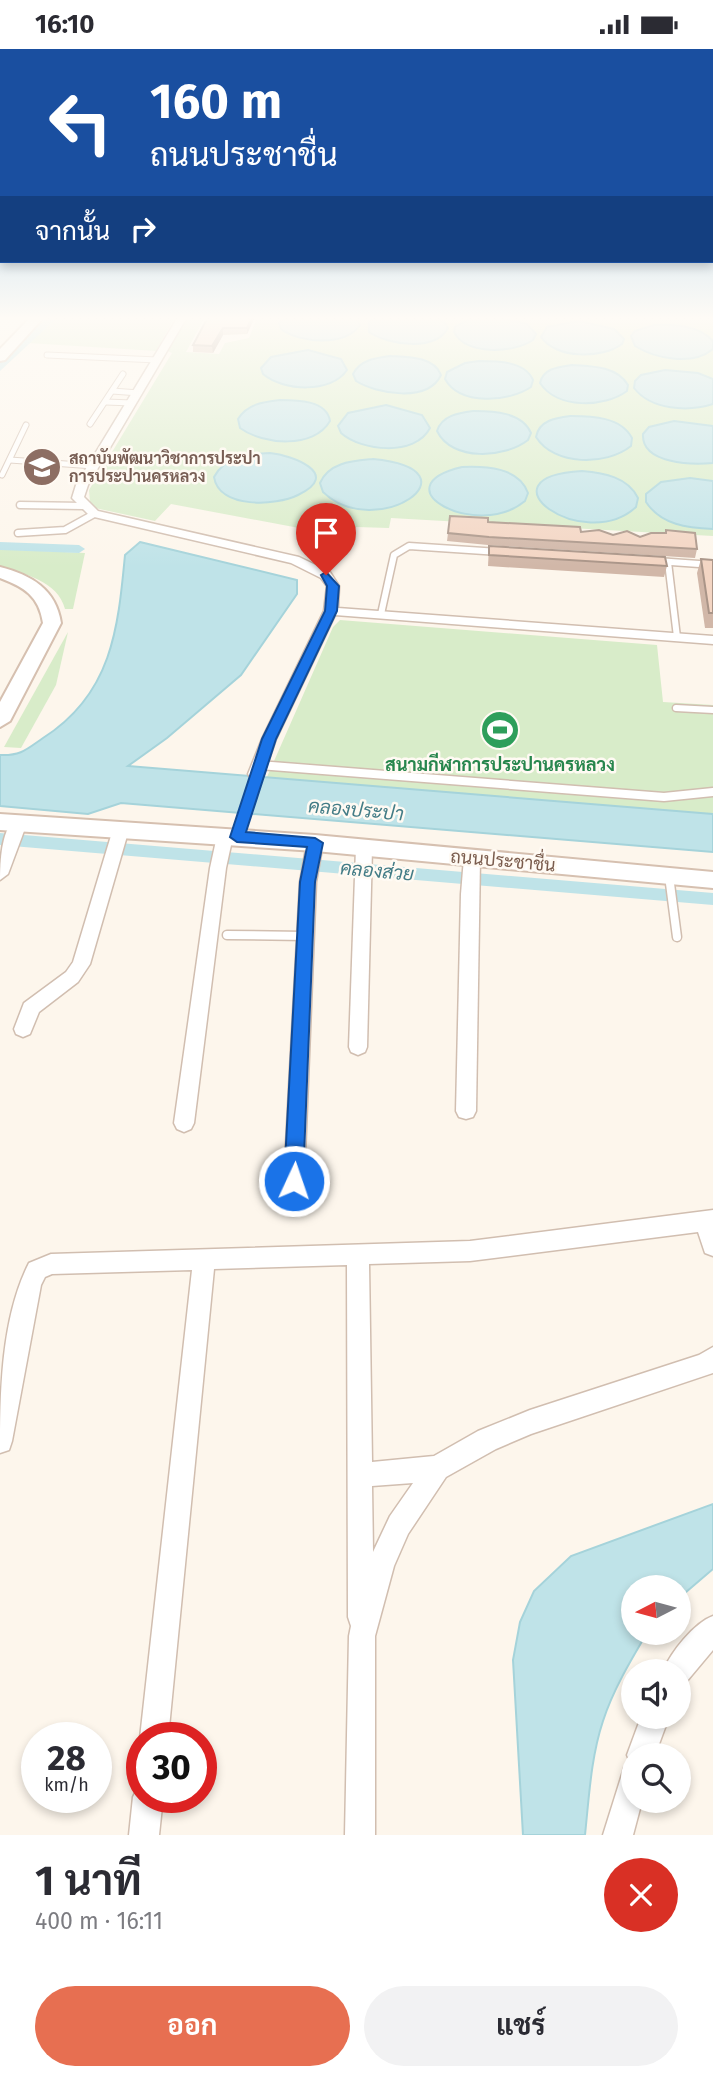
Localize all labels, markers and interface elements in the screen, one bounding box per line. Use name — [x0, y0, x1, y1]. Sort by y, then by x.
text: 16:10 — [35, 9, 94, 40]
text: 160 m — [150, 72, 282, 131]
icon: left — [35, 77, 126, 168]
text: ถนนประชาชื่น — [150, 136, 338, 174]
icon: right — [124, 210, 162, 248]
text: จากนั้น — [35, 216, 110, 247]
school or university icon: สถาบันพัฒนาวิชาการประปา การประปานครหลวง — [21, 446, 63, 488]
place label: สถาบันพัฒนาวิชาการประปา การประปานครหลวง — [69, 448, 261, 486]
pin — [296, 503, 356, 575]
icon: arrive — [307, 514, 345, 552]
sports icon: สนามกีฬาการประปานครหลวง — [479, 709, 521, 751]
place label: สนามกีฬาการประปานครหลวง — [385, 752, 615, 776]
water label: คลองประปา — [307, 794, 405, 826]
street label: ถนนประชาชื่น — [449, 840, 557, 877]
water label: คลองส่วย — [339, 856, 415, 886]
position arrow — [257, 1144, 331, 1218]
north arrow — [621, 1575, 691, 1645]
map controls — [621, 1575, 691, 1813]
button: sound — [621, 1659, 691, 1729]
speed limit sign: 30 — [126, 1722, 217, 1813]
text: 28 — [47, 1737, 86, 1779]
button: search — [621, 1743, 691, 1813]
text: km/h — [44, 1774, 89, 1796]
text: 1 นาที — [35, 1856, 142, 1906]
button: close — [604, 1858, 678, 1932]
text: 400 m · 16:11 — [35, 1907, 163, 1935]
button: ออก — [35, 1986, 350, 2066]
button: แชร์ — [364, 1986, 678, 2066]

